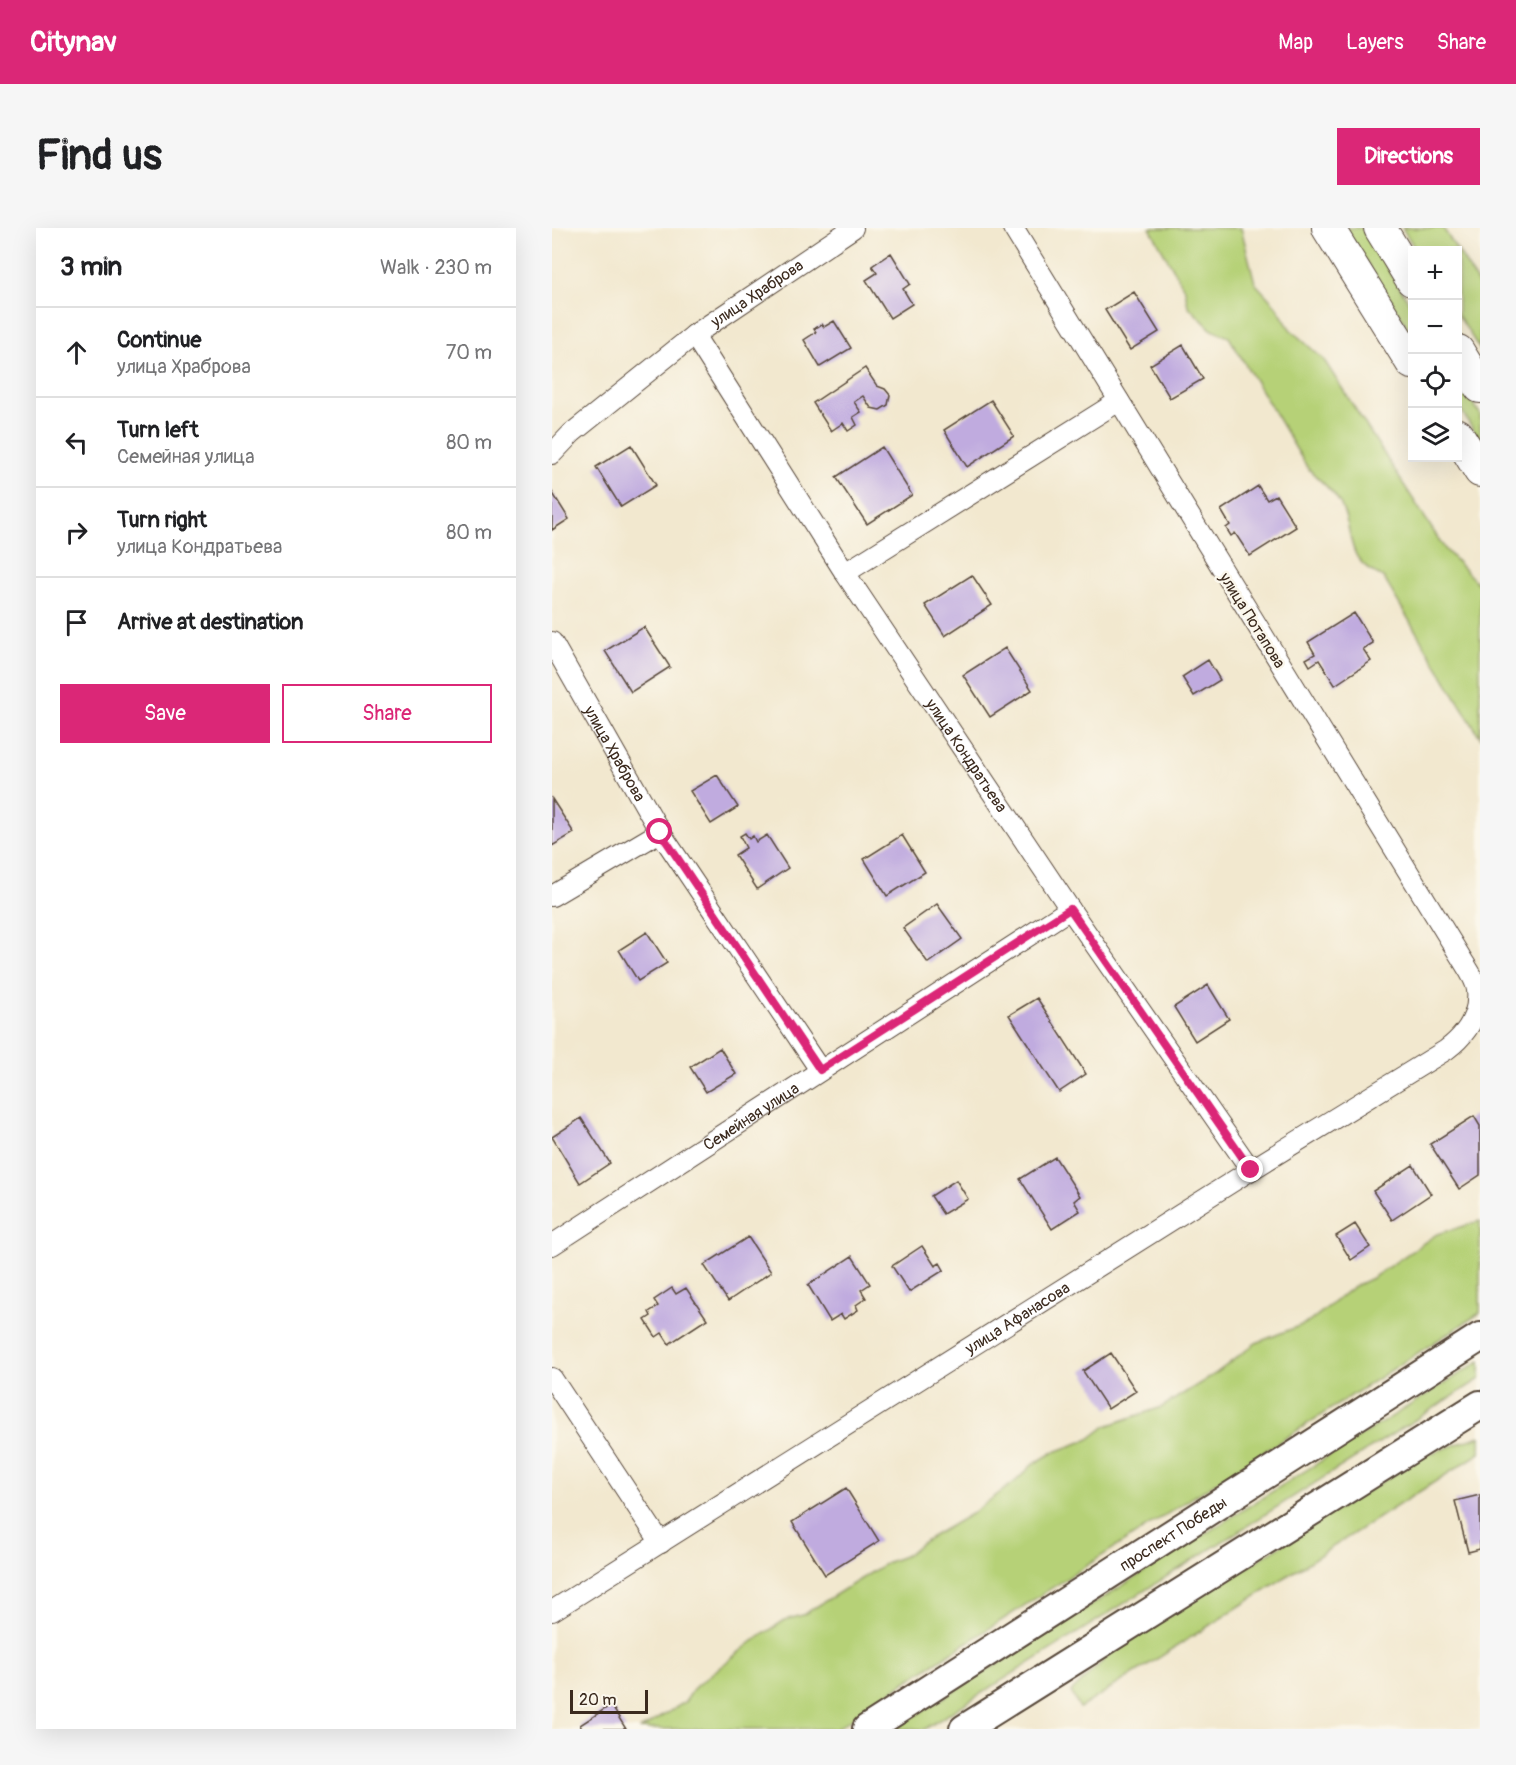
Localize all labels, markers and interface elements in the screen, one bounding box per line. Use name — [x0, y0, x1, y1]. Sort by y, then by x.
text: Citynav — [30, 25, 117, 60]
text: Map — [1278, 29, 1313, 56]
text: Layers — [1346, 29, 1404, 56]
text: Share — [1437, 29, 1486, 56]
button: Directions — [1337, 128, 1480, 185]
text: Find us — [36, 130, 162, 182]
map controls — [1408, 246, 1462, 462]
button: + — [1408, 246, 1462, 300]
text: 3 min — [60, 251, 122, 283]
text: Walk · 230 m — [380, 255, 492, 280]
street label: улица Храброва — [706, 255, 807, 332]
button: − — [1408, 300, 1462, 354]
text: Continue — [117, 326, 201, 354]
icon: ahead — [60, 336, 93, 369]
text: 70 m — [446, 340, 492, 365]
text: улица Храброва — [117, 354, 251, 379]
button: locate — [1408, 354, 1462, 408]
button: layers — [1408, 408, 1462, 462]
text: Turn left — [117, 416, 199, 444]
icon: left — [60, 426, 93, 459]
text: 80 m — [446, 430, 492, 455]
text: Семейная улица — [117, 444, 255, 469]
text: Turn right — [117, 506, 207, 534]
icon: right — [60, 516, 93, 549]
text: 80 m — [446, 520, 492, 545]
text: улица Кондратьева — [117, 534, 282, 559]
street label: улица Потапова — [1214, 568, 1290, 672]
icon: arrive — [60, 606, 93, 639]
text: Arrive at destination — [117, 608, 303, 636]
button: Save — [60, 684, 270, 743]
button: Share — [282, 684, 492, 743]
street label: улица Кондратьева — [920, 694, 1011, 816]
street label: улица Храброва — [579, 701, 650, 805]
route start — [646, 818, 672, 844]
street label: Семейная улица — [700, 1078, 803, 1155]
route end — [1237, 1156, 1263, 1182]
street label: улица Афанасова — [961, 1278, 1074, 1359]
street label: проспект Победы — [1116, 1493, 1231, 1576]
scale bar — [570, 1687, 648, 1714]
text: 20 m — [579, 1690, 617, 1710]

